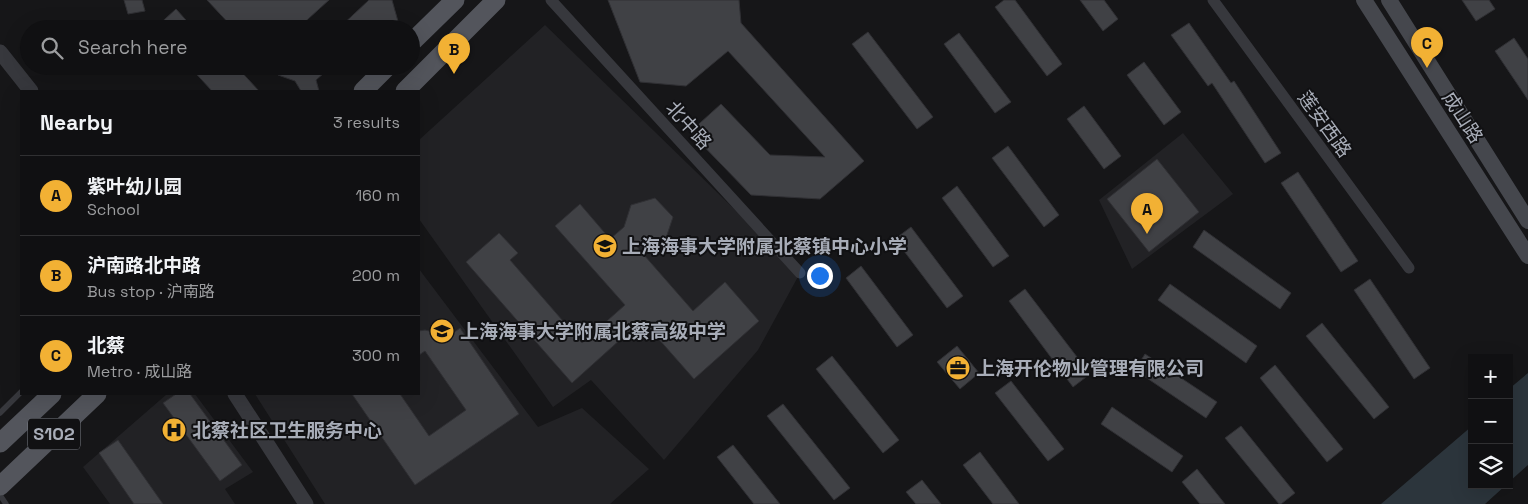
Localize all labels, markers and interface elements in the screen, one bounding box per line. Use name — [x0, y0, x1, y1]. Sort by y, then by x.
search box — [20, 20, 420, 75]
pin: C — [1411, 27, 1443, 68]
pin: B — [438, 33, 470, 74]
icon: search — [38, 34, 66, 62]
text: Search here — [78, 35, 188, 60]
street label: 莲安西路 — [1292, 86, 1357, 162]
street label: 成山路 — [1437, 87, 1489, 148]
street label: 北中路 — [660, 96, 717, 155]
text: Nearby — [40, 109, 113, 136]
text: 3 results — [333, 112, 400, 133]
text: 紫叶幼儿园 — [87, 174, 182, 199]
text: A — [51, 185, 61, 206]
text: 160 m — [355, 185, 400, 206]
pin: A — [1131, 193, 1163, 234]
text: School — [87, 199, 140, 220]
school or university icon: 上海海事大学附属北蔡镇中心小学 — [592, 233, 618, 259]
place label: 上海海事大学附属北蔡镇中心小学 — [622, 234, 907, 259]
text: 沪南路北中路 — [87, 253, 201, 278]
your location — [807, 263, 833, 289]
text: B — [51, 265, 61, 286]
text: 200 m — [352, 265, 400, 286]
text: Bus stop · 沪南路 — [87, 281, 215, 302]
school or university icon: 上海海事大学附属北蔡高级中学 — [429, 318, 455, 344]
place label: 上海海事大学附属北蔡高级中学 — [460, 319, 726, 344]
text: 北蔡 — [87, 333, 125, 358]
text: C — [51, 345, 61, 366]
text: 300 m — [352, 345, 400, 366]
map controls — [1468, 354, 1513, 489]
button: + — [1468, 354, 1513, 399]
office icon: 上海开伦物业管理有限公司 — [945, 355, 971, 381]
place label: 上海开伦物业管理有限公司 — [976, 356, 1204, 381]
text: Metro · 成山路 — [87, 361, 192, 382]
button: − — [1468, 399, 1513, 444]
hospital icon: 北蔡社区卫生服务中心 — [161, 417, 187, 443]
road number: S102 — [28, 418, 80, 449]
place label: 北蔡社区卫生服务中心 — [192, 418, 382, 443]
button: layers — [1468, 444, 1513, 489]

